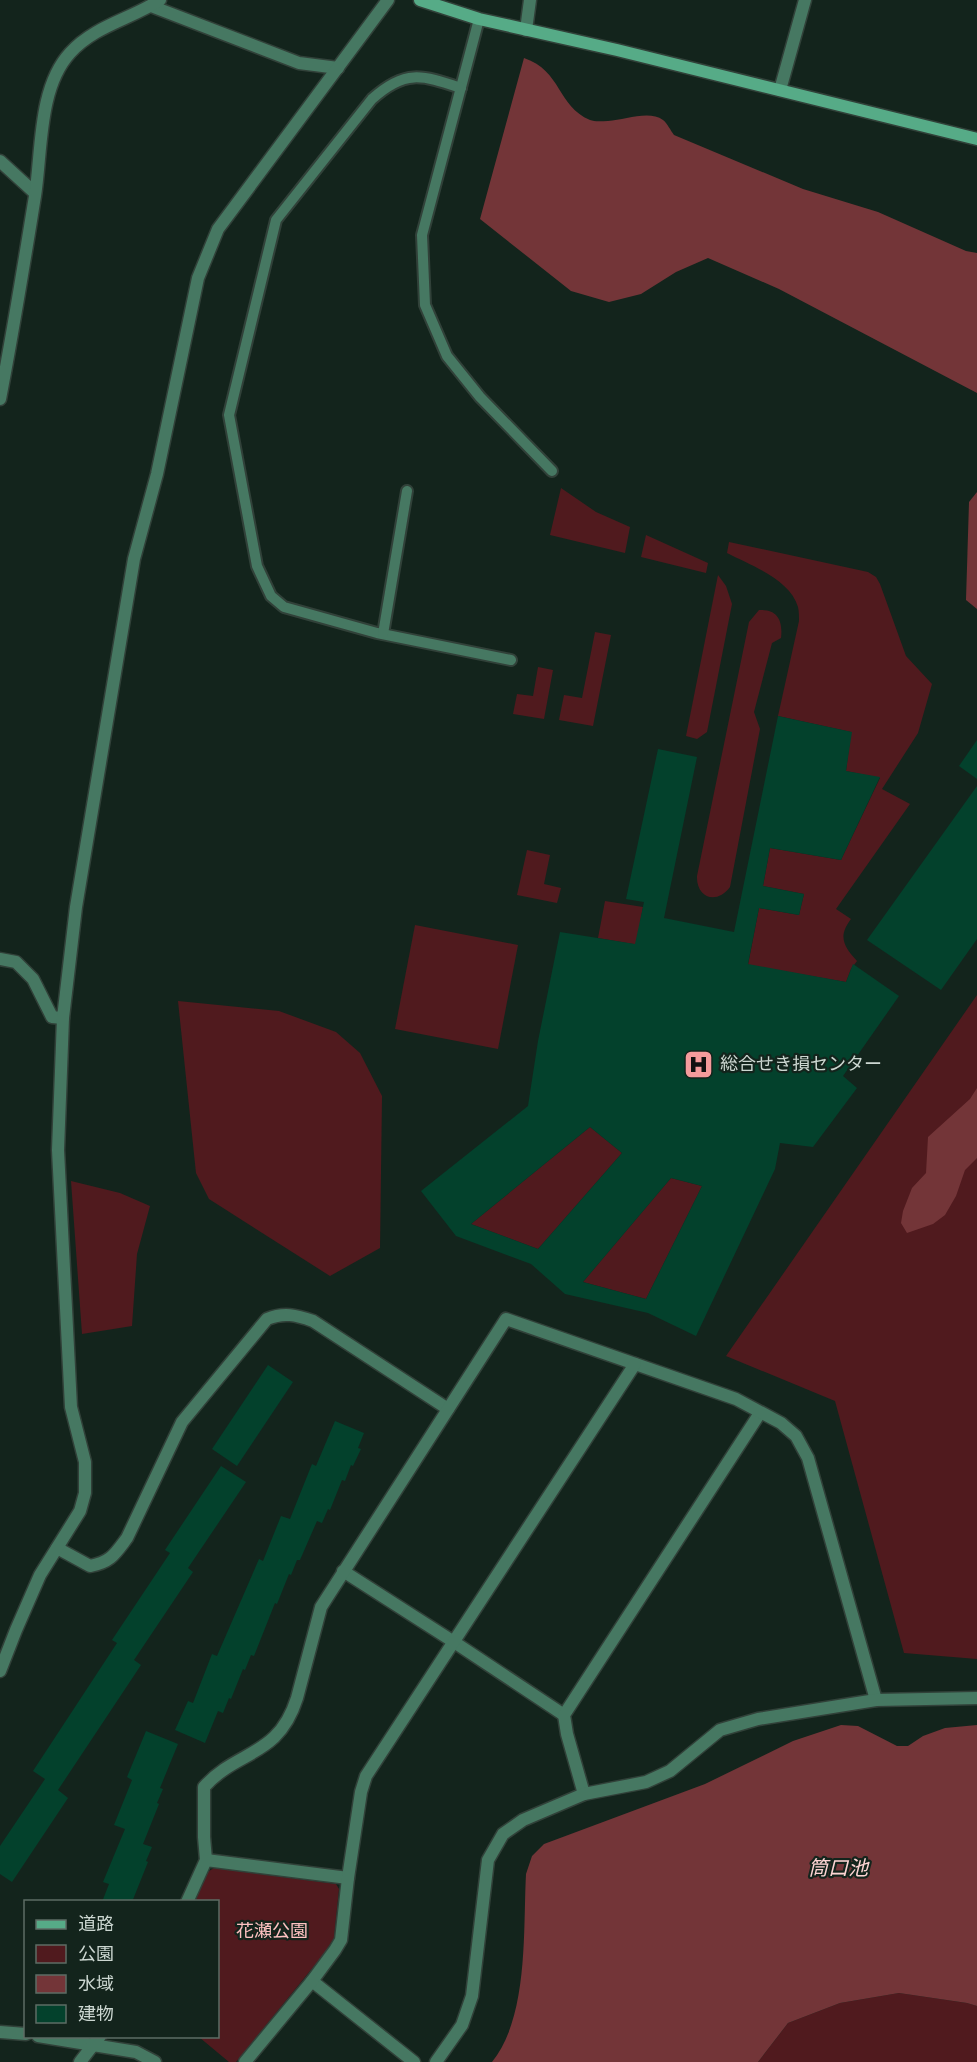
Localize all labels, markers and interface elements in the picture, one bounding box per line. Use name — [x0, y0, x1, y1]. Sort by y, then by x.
hospital icon: 総合せき損センター — [683, 1048, 715, 1080]
place label: 総合せき損センター — [720, 1052, 882, 1076]
water label: 筒口池 — [808, 1855, 870, 1881]
legend — [24, 1900, 219, 2038]
text: 道路 — [78, 1912, 114, 1936]
park label: 花瀬公園 — [236, 1919, 308, 1943]
text: 公園 — [78, 1942, 114, 1966]
text: 水域 — [78, 1972, 114, 1996]
text: 建物 — [78, 2002, 114, 2026]

